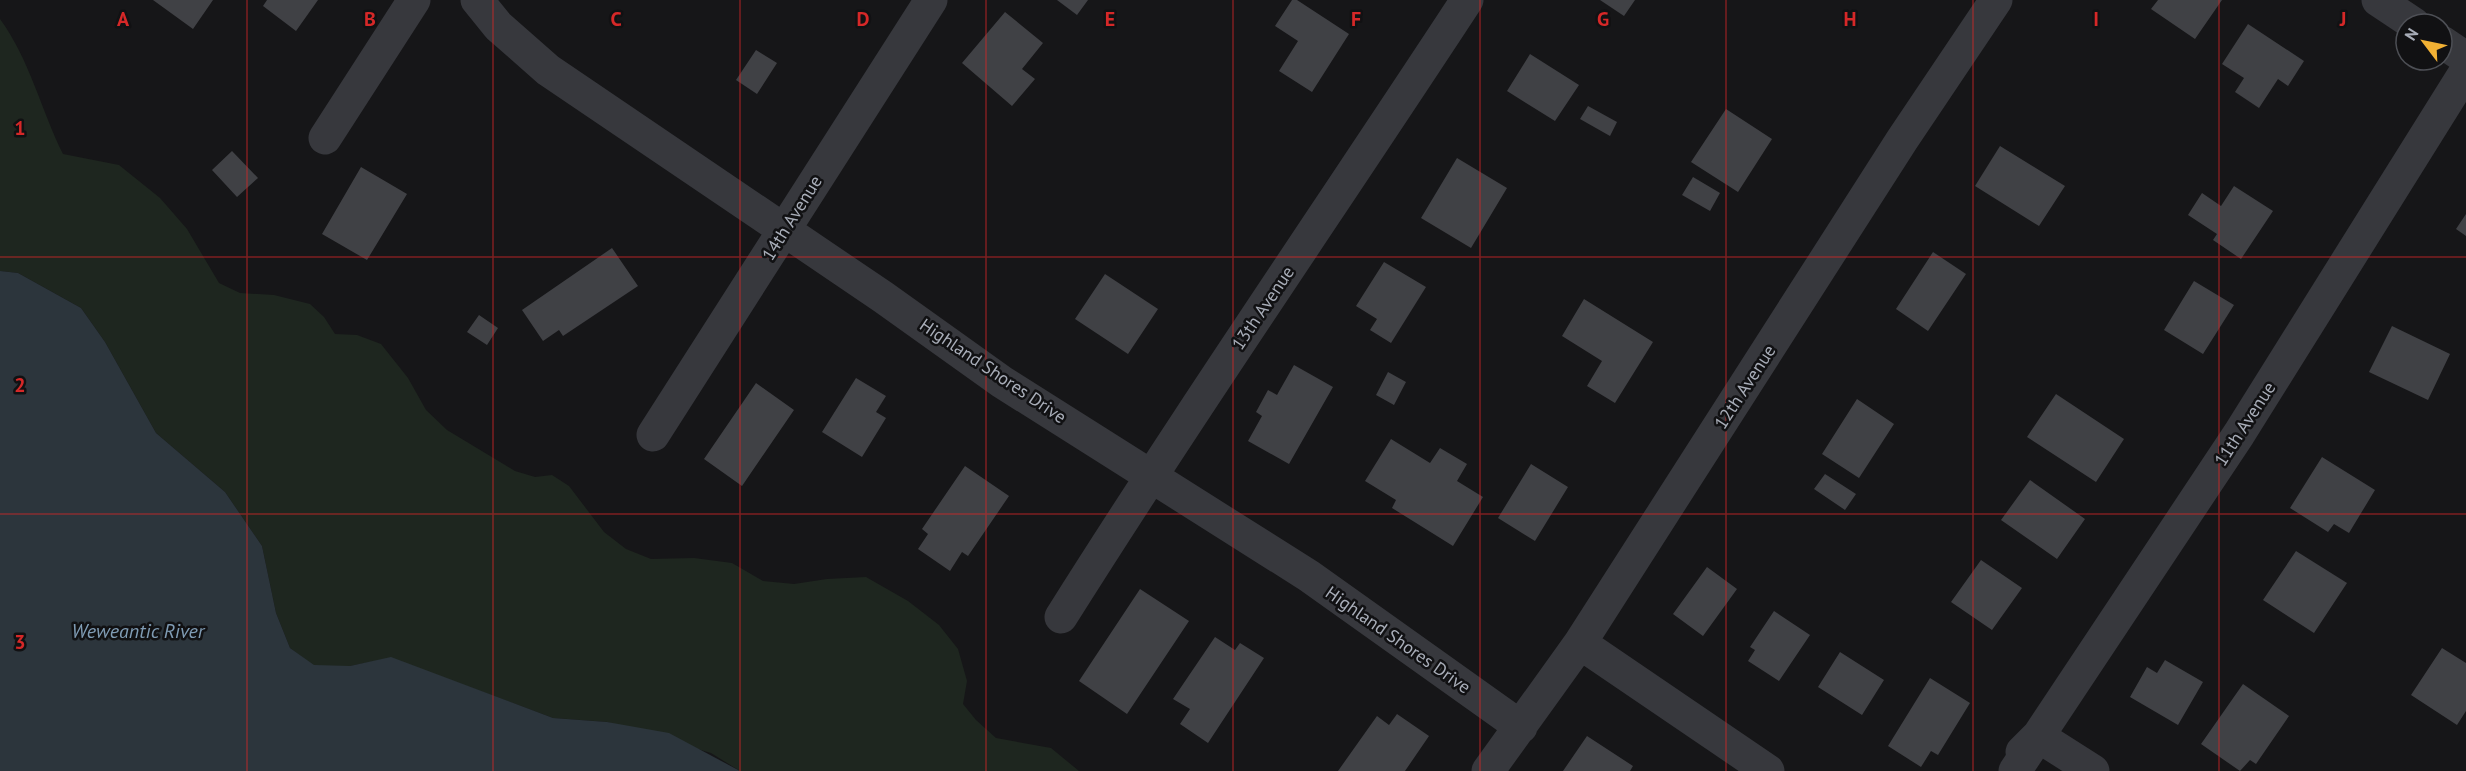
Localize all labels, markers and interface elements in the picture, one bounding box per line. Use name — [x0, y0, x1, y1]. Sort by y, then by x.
text: A — [117, 6, 130, 32]
text: B — [364, 6, 376, 32]
text: C — [610, 6, 622, 32]
text: D — [857, 6, 870, 32]
text: E — [1105, 6, 1115, 32]
text: F — [1351, 6, 1361, 32]
text: G — [1597, 6, 1609, 32]
text: H — [1843, 6, 1857, 32]
text: I — [2093, 6, 2099, 32]
text: J — [2339, 6, 2346, 32]
north arrow — [2394, 12, 2454, 72]
text: N — [2400, 24, 2423, 44]
text: 1 — [14, 115, 26, 141]
street label: 14th Avenue — [756, 171, 827, 265]
street label: 13th Avenue — [1226, 261, 1299, 354]
street label: Highland Shores Drive — [916, 313, 1071, 428]
street label: 12th Avenue — [1709, 340, 1780, 433]
text: 2 — [14, 372, 26, 398]
street label: 11th Avenue — [2209, 377, 2280, 470]
street label: Highland Shores Drive — [1321, 581, 1475, 698]
water label: Weweantic River — [72, 618, 206, 644]
text: 3 — [14, 629, 26, 655]

